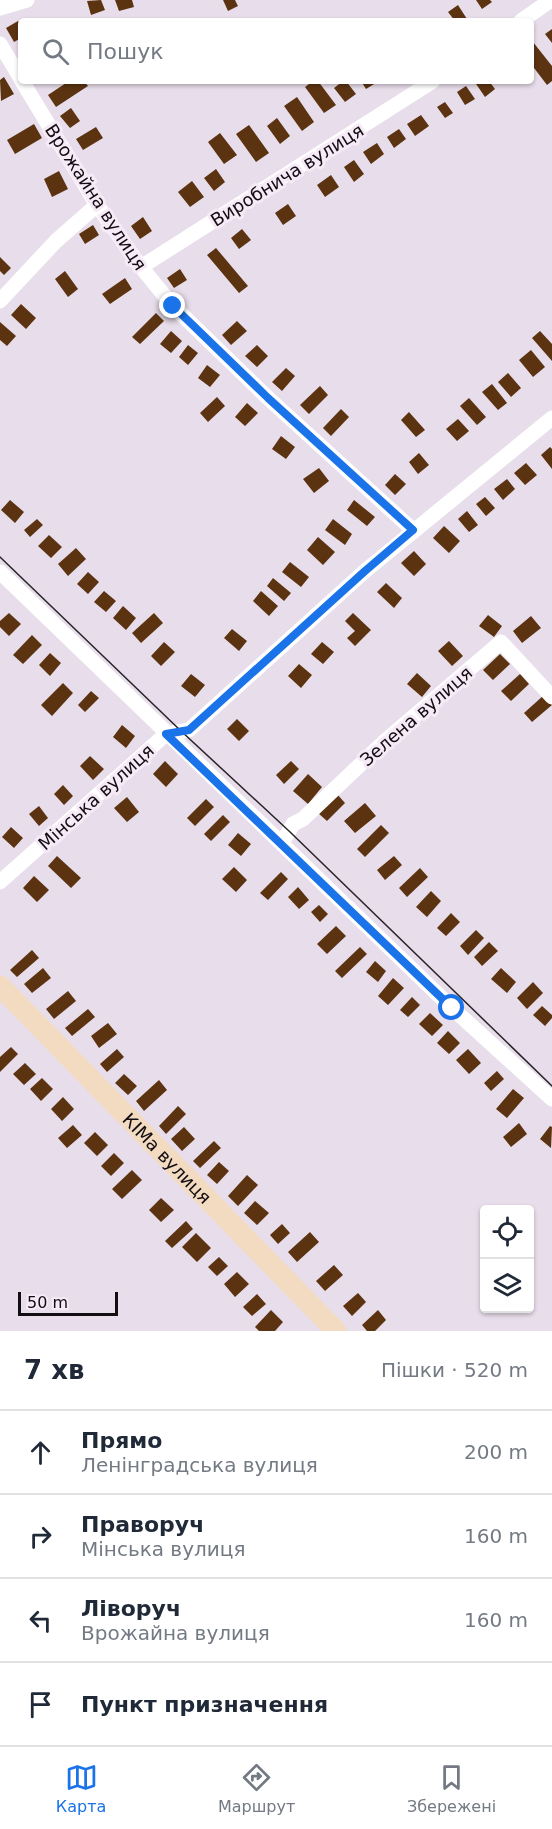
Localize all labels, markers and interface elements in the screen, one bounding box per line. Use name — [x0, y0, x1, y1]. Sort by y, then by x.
search box — [18, 18, 534, 84]
icon: search — [39, 35, 72, 68]
text: Пошук — [87, 39, 163, 64]
street label: Виробнича вулиця — [207, 119, 367, 231]
street label: Врожайна вулиця — [41, 120, 151, 274]
route end — [159, 292, 185, 318]
street label: Зелена вулиця — [356, 662, 476, 770]
street label: Мінська вулиця — [34, 740, 158, 854]
route start — [438, 994, 464, 1020]
street label: КІМа вулиця — [119, 1108, 216, 1208]
map controls — [480, 1205, 534, 1313]
button: locate — [480, 1205, 534, 1259]
button: layers — [480, 1259, 534, 1313]
scale bar — [18, 1289, 118, 1316]
text: 50 m — [27, 1293, 68, 1312]
text: 7 хв — [24, 1355, 84, 1385]
text: Пішки · 520 m — [381, 1358, 528, 1382]
text: Прямо — [81, 1428, 162, 1453]
icon: ahead — [24, 1436, 57, 1469]
text: 200 m — [464, 1440, 528, 1464]
text: Ленінградська вулиця — [81, 1453, 318, 1477]
text: Праворуч — [81, 1512, 204, 1537]
icon: right — [24, 1520, 57, 1553]
text: 160 m — [464, 1524, 528, 1548]
text: Мінська вулиця — [81, 1537, 245, 1561]
text: Ліворуч — [81, 1596, 181, 1621]
icon: left — [24, 1604, 57, 1637]
text: 160 m — [464, 1608, 528, 1632]
text: Врожайна вулиця — [81, 1621, 270, 1645]
icon: arrive — [24, 1688, 57, 1721]
text: Пункт призначення — [81, 1692, 328, 1717]
tab: Карта — [56, 1761, 106, 1816]
tab: Маршрут — [218, 1761, 295, 1816]
tab: Збережені — [407, 1761, 496, 1816]

